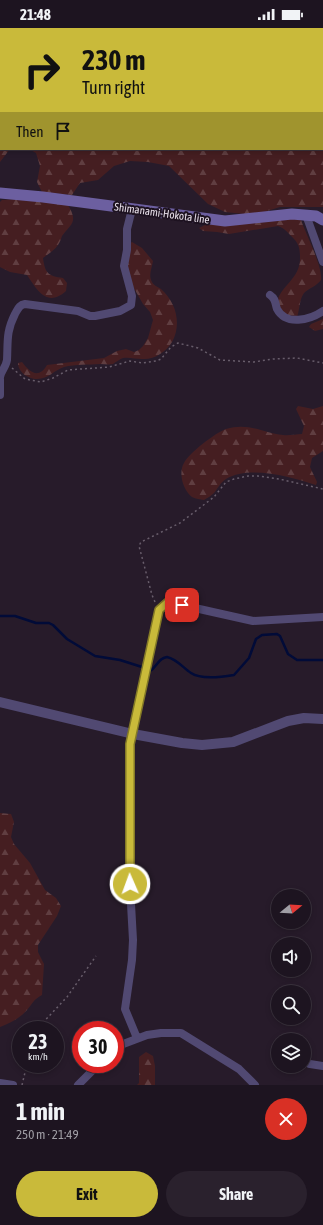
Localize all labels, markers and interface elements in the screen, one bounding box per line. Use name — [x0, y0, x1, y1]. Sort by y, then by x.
text: 21:48 — [20, 6, 51, 23]
icon: right — [16, 44, 68, 96]
text: 230 m — [82, 44, 145, 76]
text: Turn right — [82, 77, 145, 98]
icon: arrive — [52, 120, 74, 142]
text: Then — [16, 123, 44, 140]
street label: Shimanami-Hokota line — [114, 200, 210, 226]
pin — [165, 588, 199, 622]
icon: arrive — [171, 594, 193, 616]
position arrow — [109, 863, 151, 905]
north arrow — [271, 889, 311, 929]
map controls — [271, 889, 311, 1073]
button: sound — [271, 937, 311, 977]
button: search — [271, 985, 311, 1025]
speed limit sign: 30 — [72, 1021, 124, 1073]
text: 23 — [29, 1030, 47, 1053]
button: layers — [271, 1033, 311, 1073]
text: km/h — [28, 1051, 48, 1062]
text: 1 min — [16, 1098, 65, 1125]
button: close — [265, 1098, 307, 1140]
text: 250 m · 21:49 — [16, 1127, 79, 1142]
button: Exit — [16, 1171, 158, 1217]
button: Share — [166, 1171, 307, 1217]

